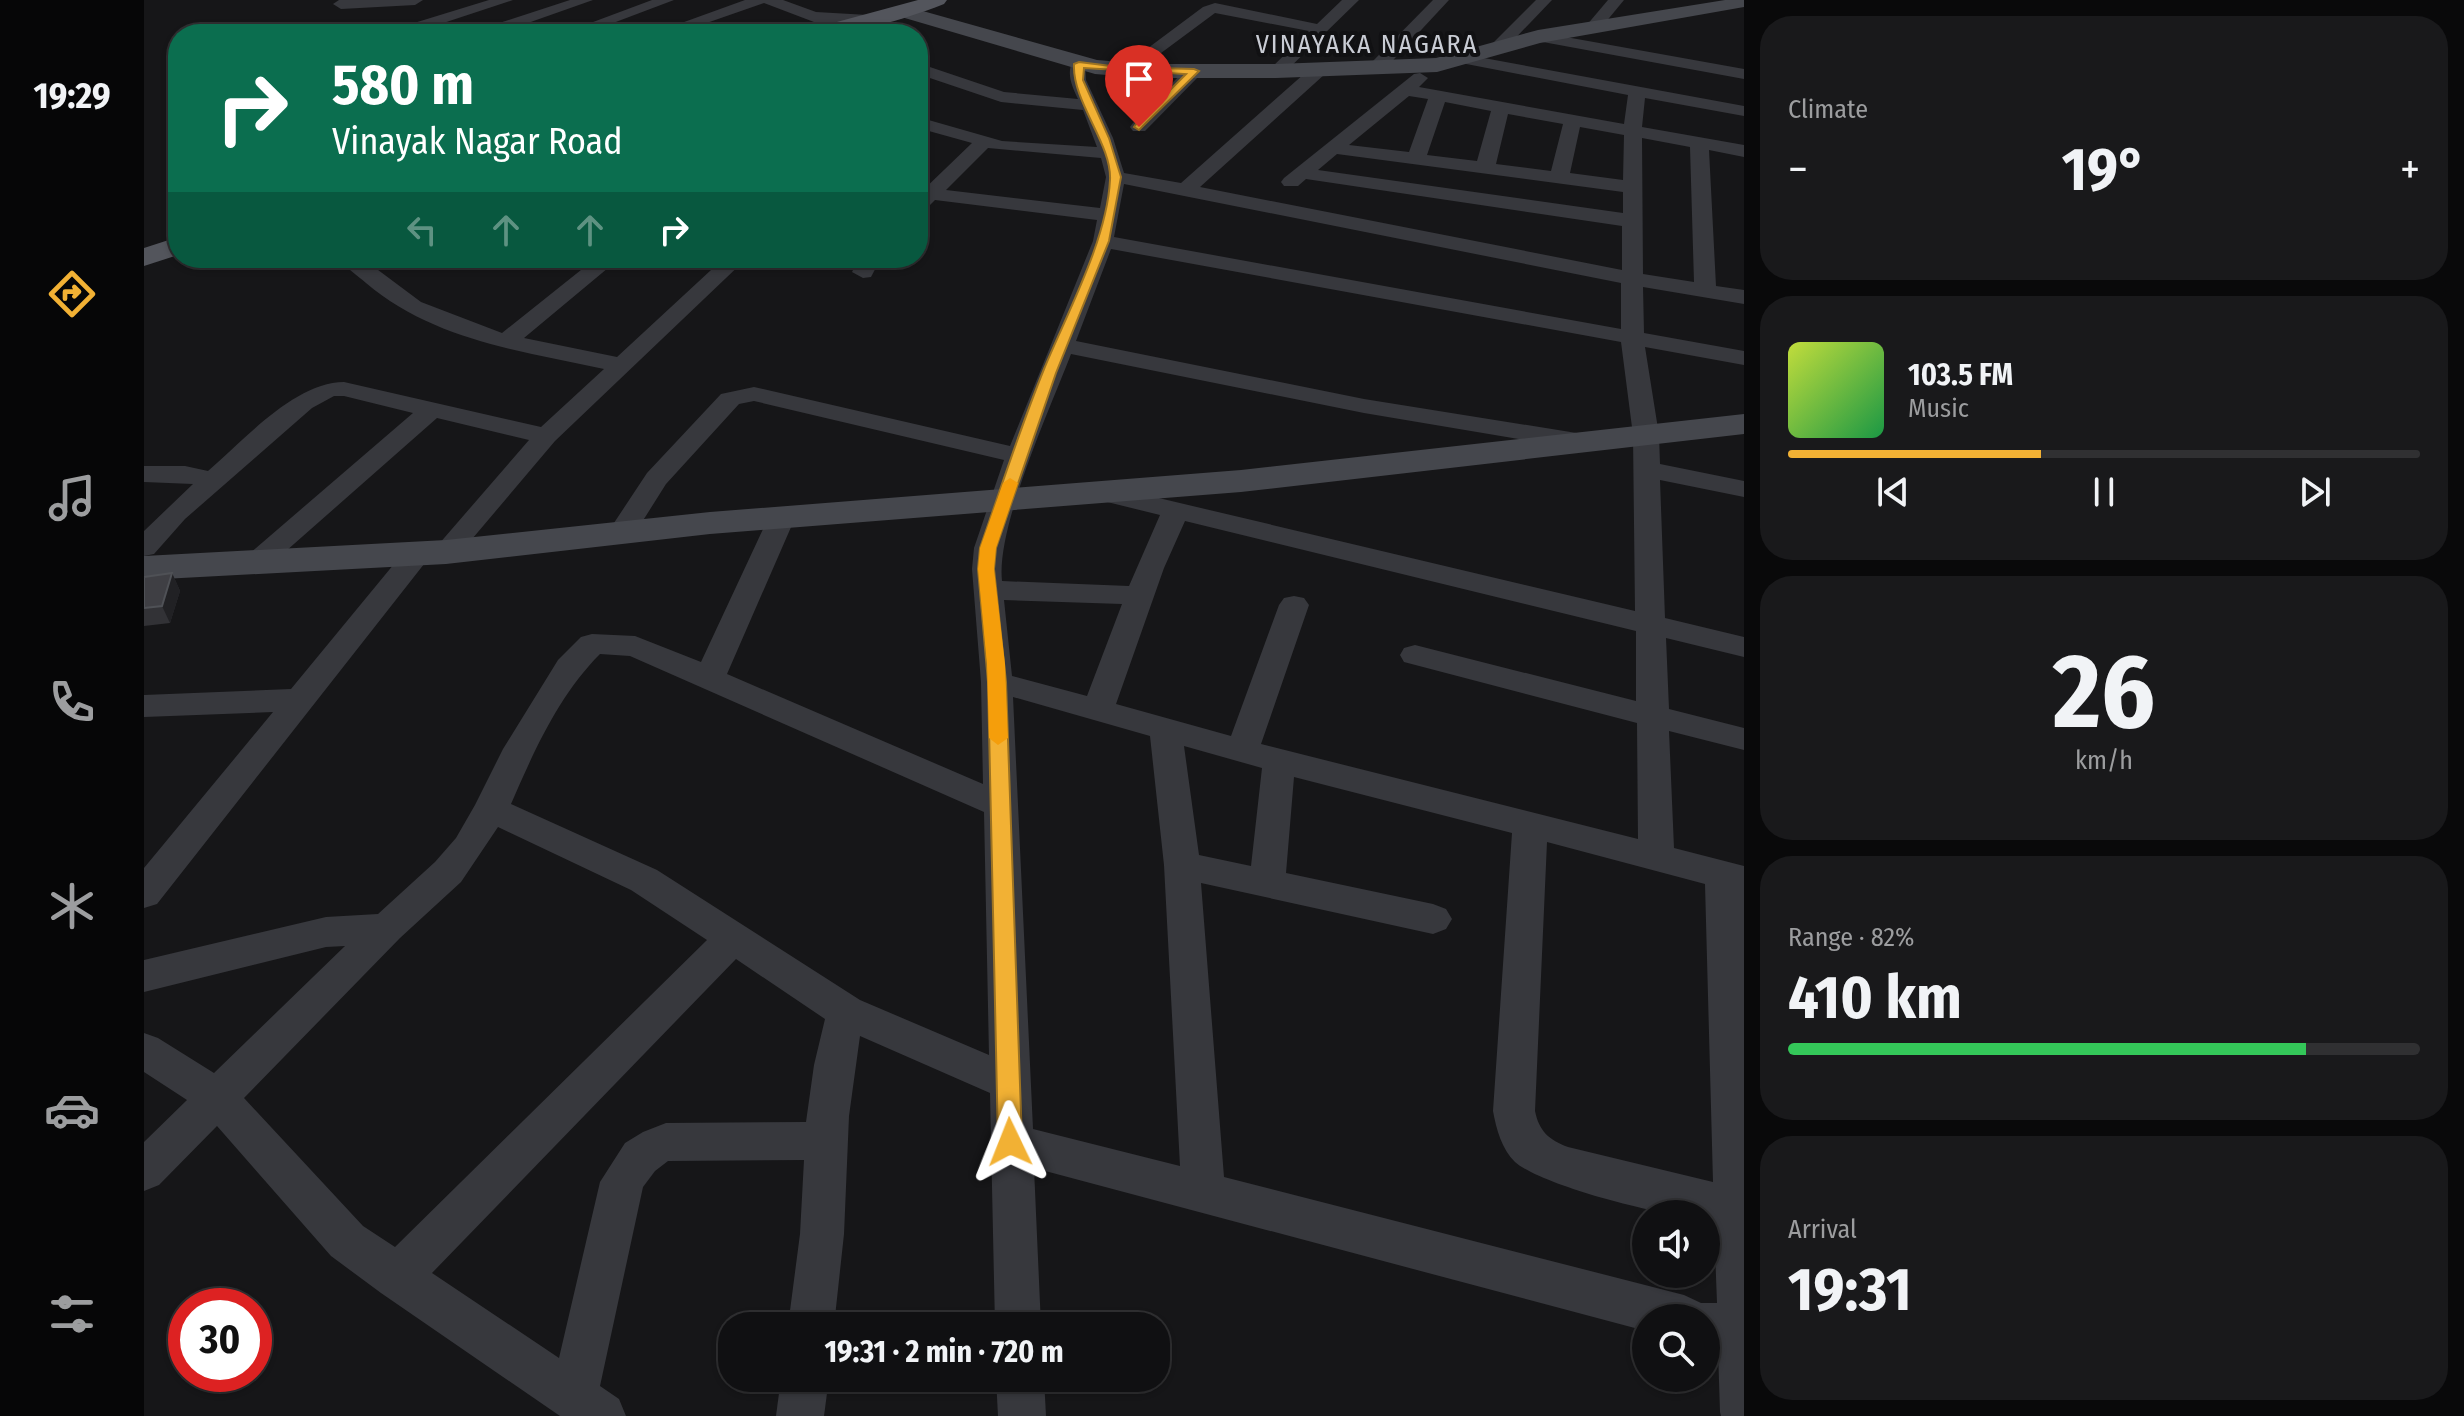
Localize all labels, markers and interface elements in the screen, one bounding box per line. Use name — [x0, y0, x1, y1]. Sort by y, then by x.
district label: VINAYAKA NAGARA — [1256, 29, 1478, 60]
pin — [1105, 45, 1173, 127]
text: 580 m — [332, 52, 474, 119]
icon: right — [200, 56, 304, 160]
icon: arrive — [1117, 57, 1161, 101]
text: 19:29 — [33, 74, 111, 118]
text: Climate — [1788, 94, 1868, 125]
text: Vinayak Nagar Road — [332, 120, 623, 164]
text: 19° — [2062, 134, 2146, 206]
text: − — [1788, 143, 1808, 196]
text: + — [2400, 143, 2420, 196]
icon: left — [400, 208, 444, 252]
icon: ahead — [484, 208, 528, 252]
icon: ahead — [568, 208, 612, 252]
icon: right — [652, 208, 696, 252]
icon: directions — [44, 266, 100, 322]
text: 103.5 FM — [1908, 357, 2013, 393]
text: Music — [1908, 393, 1969, 424]
icon: music — [44, 470, 100, 526]
icon: previous — [1871, 470, 1915, 514]
icon: pause — [2082, 470, 2126, 514]
icon: next — [2293, 470, 2337, 514]
text: 26 — [2053, 630, 2155, 755]
icon: phone — [44, 674, 100, 730]
text: km/h — [2075, 745, 2133, 776]
icon: climate — [44, 878, 100, 934]
text: Range · 82% — [1788, 922, 1914, 953]
text: 410 km — [1788, 962, 1962, 1034]
icon: car — [44, 1082, 100, 1138]
position arrow — [968, 1100, 1052, 1184]
map controls — [1632, 1200, 1720, 1392]
button: sound — [1632, 1200, 1720, 1288]
text: Arrival — [1788, 1214, 1857, 1245]
text: 19:31 — [1788, 1254, 1912, 1326]
icon: filters — [44, 1286, 100, 1342]
speed limit sign: 30 — [168, 1288, 272, 1392]
button: search — [1632, 1304, 1720, 1392]
text: 19:31 · 2 min · 720 m — [824, 1334, 1064, 1370]

